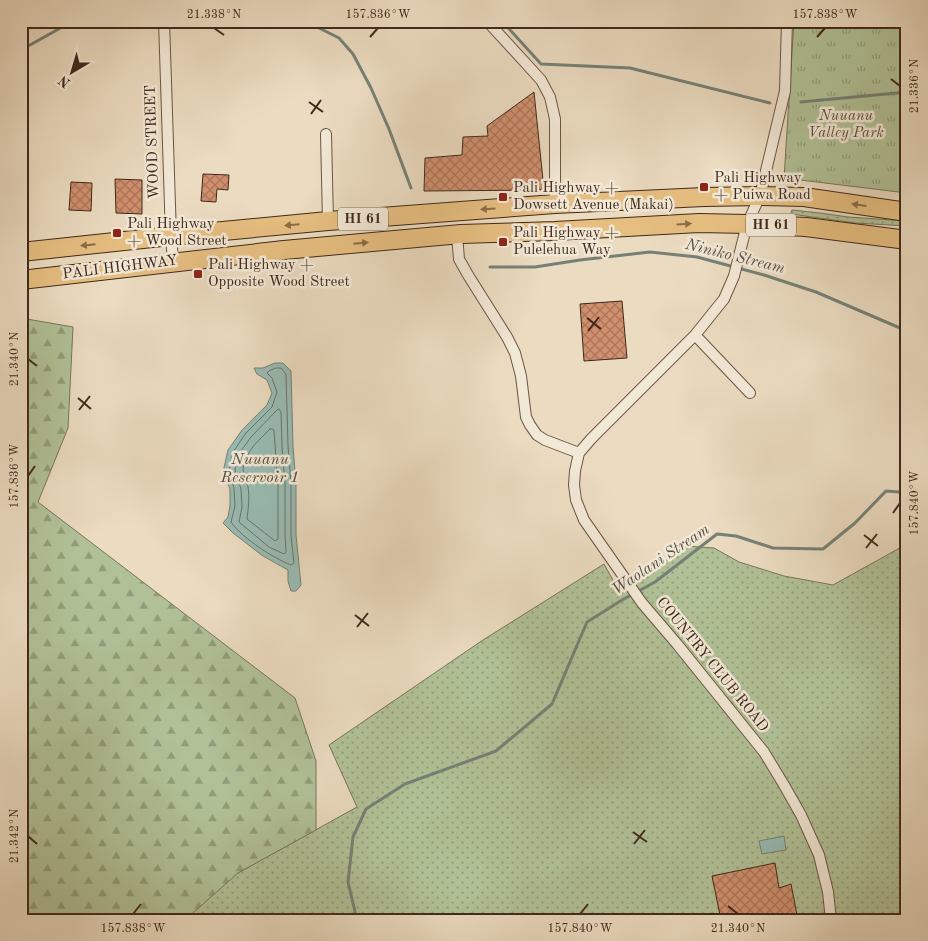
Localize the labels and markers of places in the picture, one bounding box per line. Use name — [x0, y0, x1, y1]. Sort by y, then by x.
place label: Pali Highway + Puiwa Road — [714, 171, 811, 203]
place label: Pali Highway + Dowsett Avenue (Makai) — [513, 181, 674, 213]
marker: Pali Highway + Puiwa Road — [698, 181, 710, 193]
marker: Pali Highway + Dowsett Avenue (Makai) — [497, 191, 509, 203]
place label: Pali Highway + Wood Street — [127, 217, 227, 249]
place label: Pali Highway + Pulelehua Way — [513, 226, 619, 258]
marker: Pali Highway + Wood Street — [111, 227, 123, 239]
marker: Pali Highway + Pulelehua Way — [497, 236, 509, 248]
place label: Pali Highway + Opposite Wood Street — [208, 258, 350, 290]
marker: Pali Highway + Opposite Wood Street — [192, 268, 204, 280]

